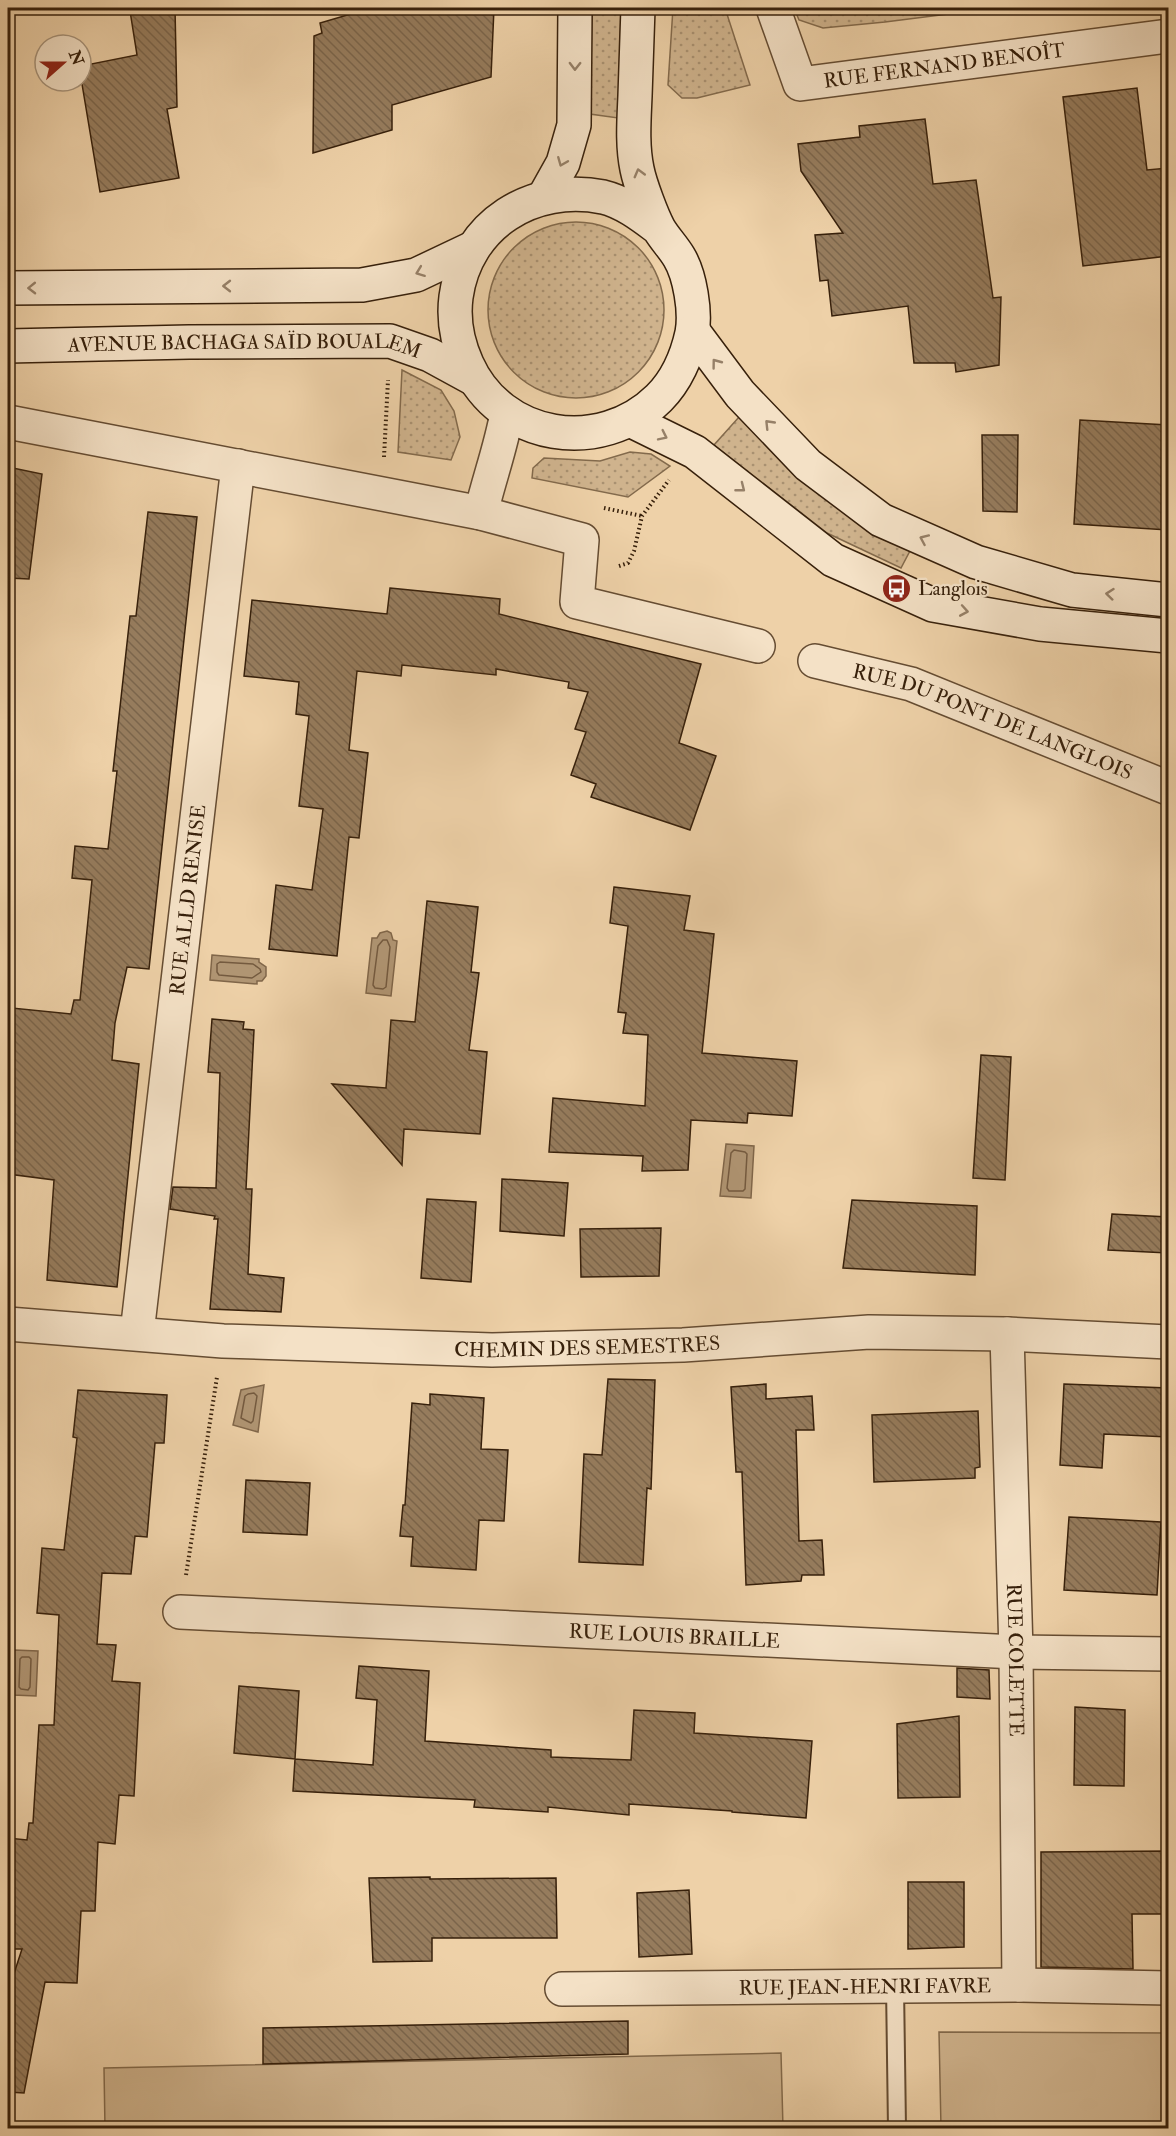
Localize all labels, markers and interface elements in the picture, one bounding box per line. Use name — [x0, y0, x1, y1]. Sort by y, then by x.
north arrow — [33, 33, 93, 93]
street label: RUE FERNAND BENOÎT — [822, 38, 1067, 94]
text: N — [64, 47, 88, 69]
one-way arrow — [569, 61, 581, 70]
one-way arrow — [557, 156, 569, 167]
one-way arrow — [634, 168, 647, 178]
one-way arrow — [415, 265, 426, 277]
one-way arrow — [222, 280, 231, 292]
one-way arrow — [27, 281, 36, 294]
street label: AVENUE BACHAGA SAÏD BOUALEM — [66, 329, 425, 364]
one-way arrow — [713, 358, 724, 369]
one-way arrow — [765, 421, 776, 431]
one-way arrow — [656, 428, 667, 440]
one-way arrow — [734, 480, 745, 491]
one-way arrow — [920, 534, 931, 546]
bus stop icon: Langlois — [881, 572, 913, 604]
place label: Langlois — [918, 576, 988, 601]
one-way arrow — [1106, 588, 1115, 601]
one-way arrow — [959, 604, 968, 616]
street label: RUE DU PONT DE LANGLOIS — [850, 658, 1136, 785]
street label: RUE ALLD RENISE — [164, 803, 211, 997]
street label: CHEMIN DES SEMESTRES — [454, 1330, 721, 1363]
street label: RUE COLETTE — [1001, 1583, 1029, 1737]
street label: RUE LOUIS BRAILLE — [568, 1619, 781, 1654]
street label: RUE JEAN-HENRI FAVRE — [739, 1973, 991, 2000]

